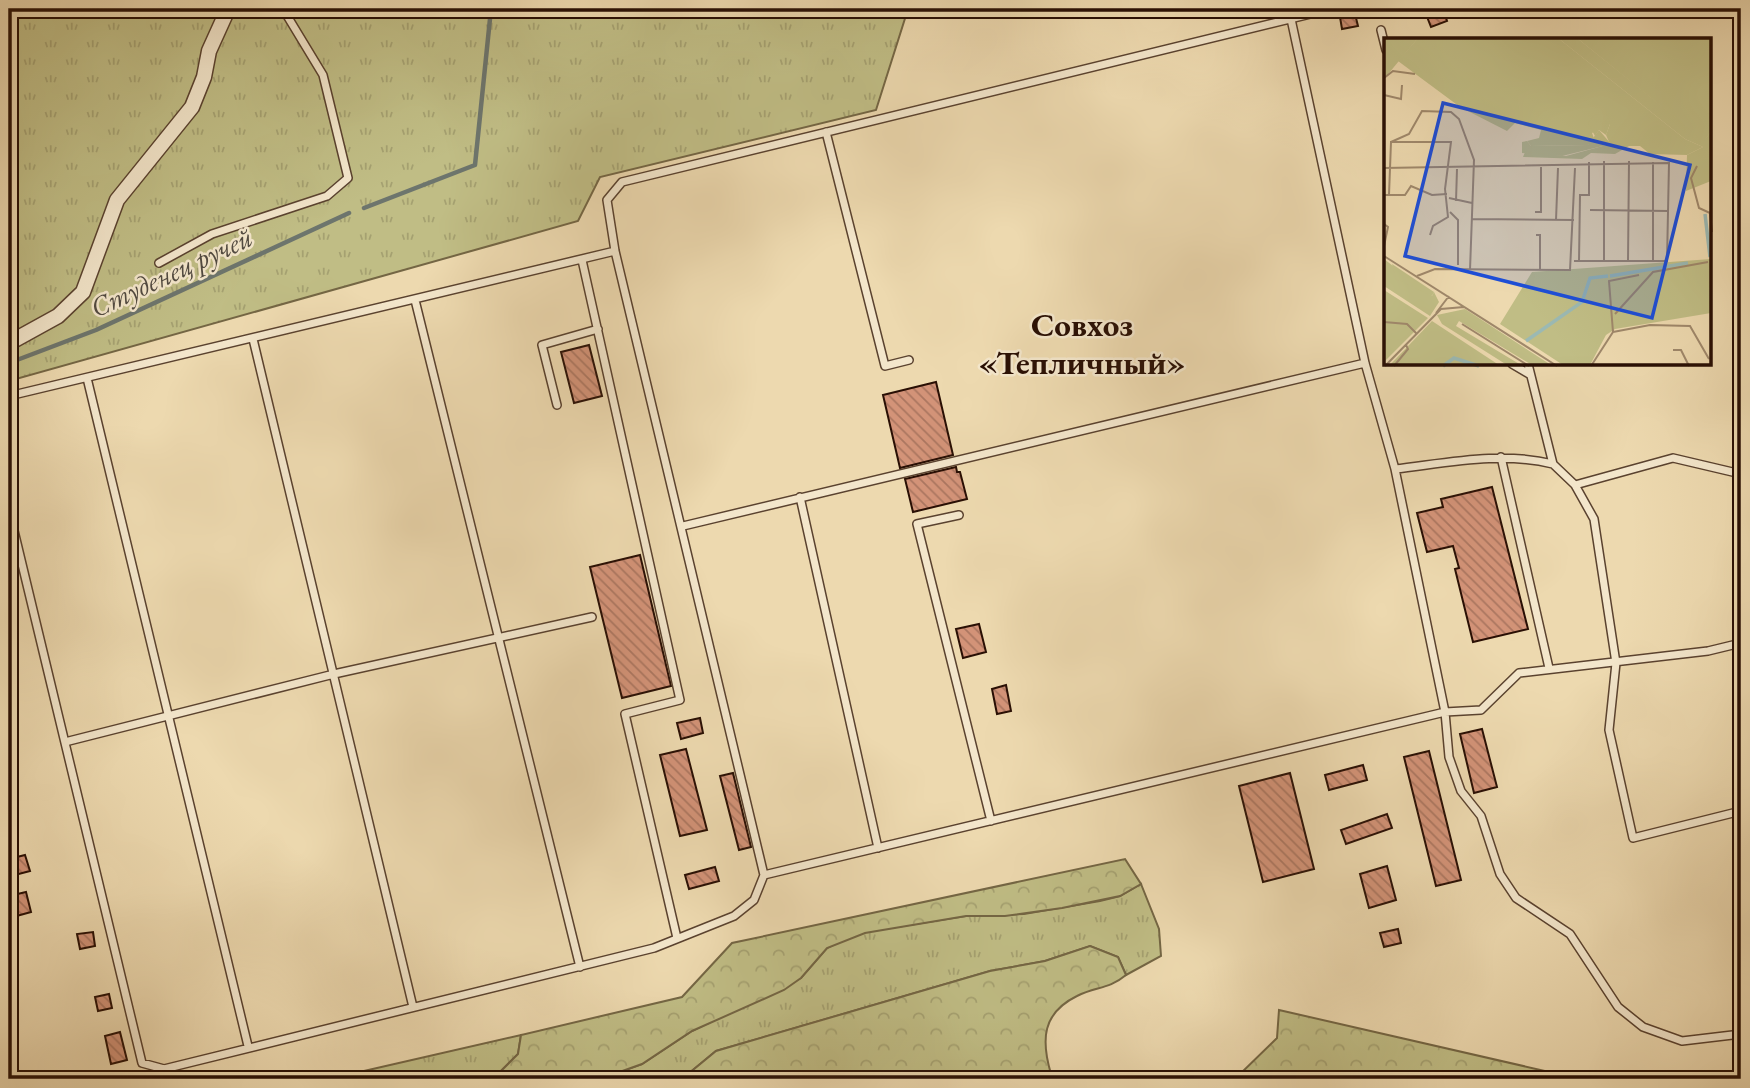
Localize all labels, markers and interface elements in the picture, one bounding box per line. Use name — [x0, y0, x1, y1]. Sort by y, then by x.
inset map — [1384, 38, 1712, 366]
water label: Студенец ручей — [84, 219, 258, 325]
district label: Совхоз «Тепличный» — [978, 303, 1186, 384]

